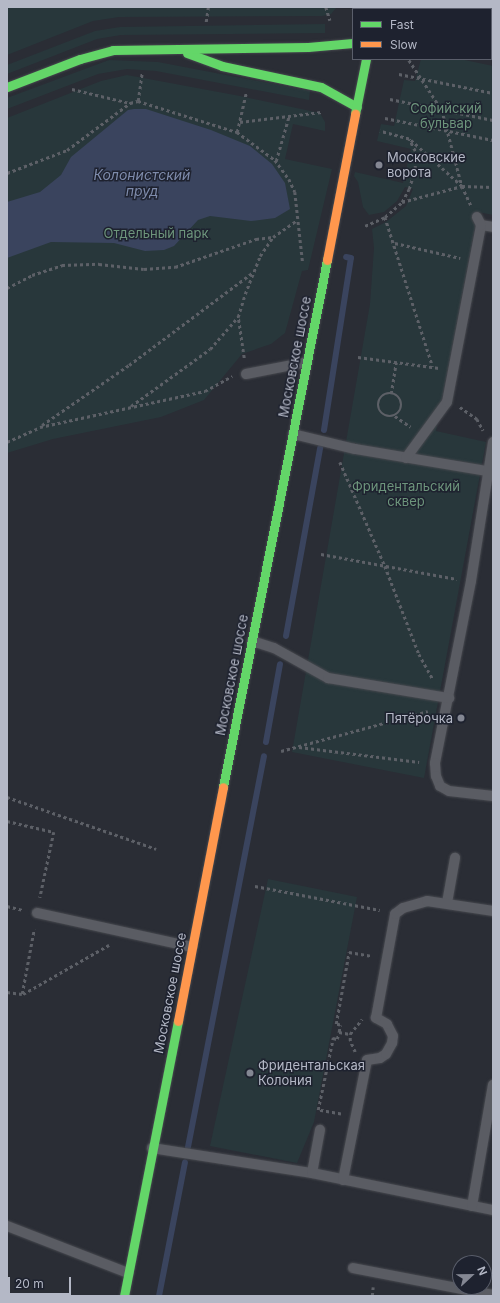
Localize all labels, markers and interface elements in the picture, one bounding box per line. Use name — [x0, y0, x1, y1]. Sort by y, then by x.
legend — [352, 8, 492, 60]
text: Fast — [390, 17, 414, 32]
text: Slow — [390, 37, 417, 52]
park label: Софийский бульвар — [410, 101, 482, 132]
place label: Московские ворота — [387, 150, 466, 181]
marker: Московские ворота — [374, 160, 384, 170]
water label: Колонистский пруд — [94, 167, 190, 200]
park label: Отдельный парк — [103, 225, 209, 241]
street label: Московское шоссе — [276, 295, 314, 419]
park label: Фридентальский сквер — [352, 479, 460, 510]
street label: Московское шоссе — [213, 613, 251, 737]
place label: Пятёрочка — [385, 710, 453, 726]
marker: Пятёрочка — [456, 713, 466, 723]
street label: Московское шоссе — [151, 931, 189, 1055]
place label: Фридентальская Колония — [258, 1058, 365, 1089]
marker: Фридентальская Колония — [245, 1068, 255, 1078]
north arrow — [452, 1255, 492, 1295]
text: N — [474, 1264, 490, 1277]
scale bar — [10, 1269, 73, 1295]
text: 20 m — [15, 1276, 44, 1291]

